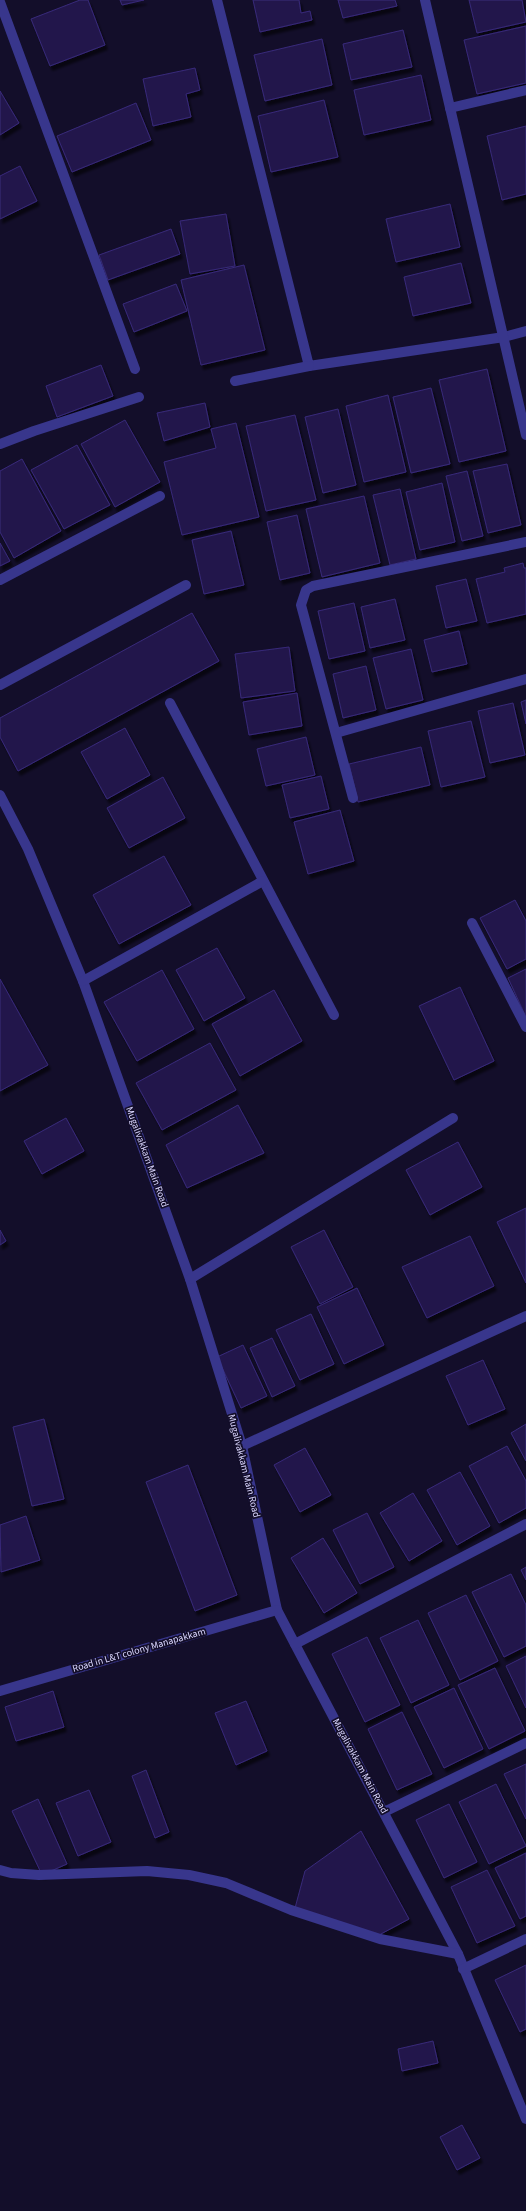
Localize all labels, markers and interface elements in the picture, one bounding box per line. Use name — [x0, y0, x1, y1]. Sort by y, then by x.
street label: Mugalivakkam Main Road — [122, 1105, 172, 1209]
street label: Mugalivakkam Main Road — [224, 1413, 264, 1519]
street label: Road in L&T colony Manapakkam — [71, 1624, 207, 1676]
street label: Mugalivakkam Main Road — [329, 1716, 391, 1816]

